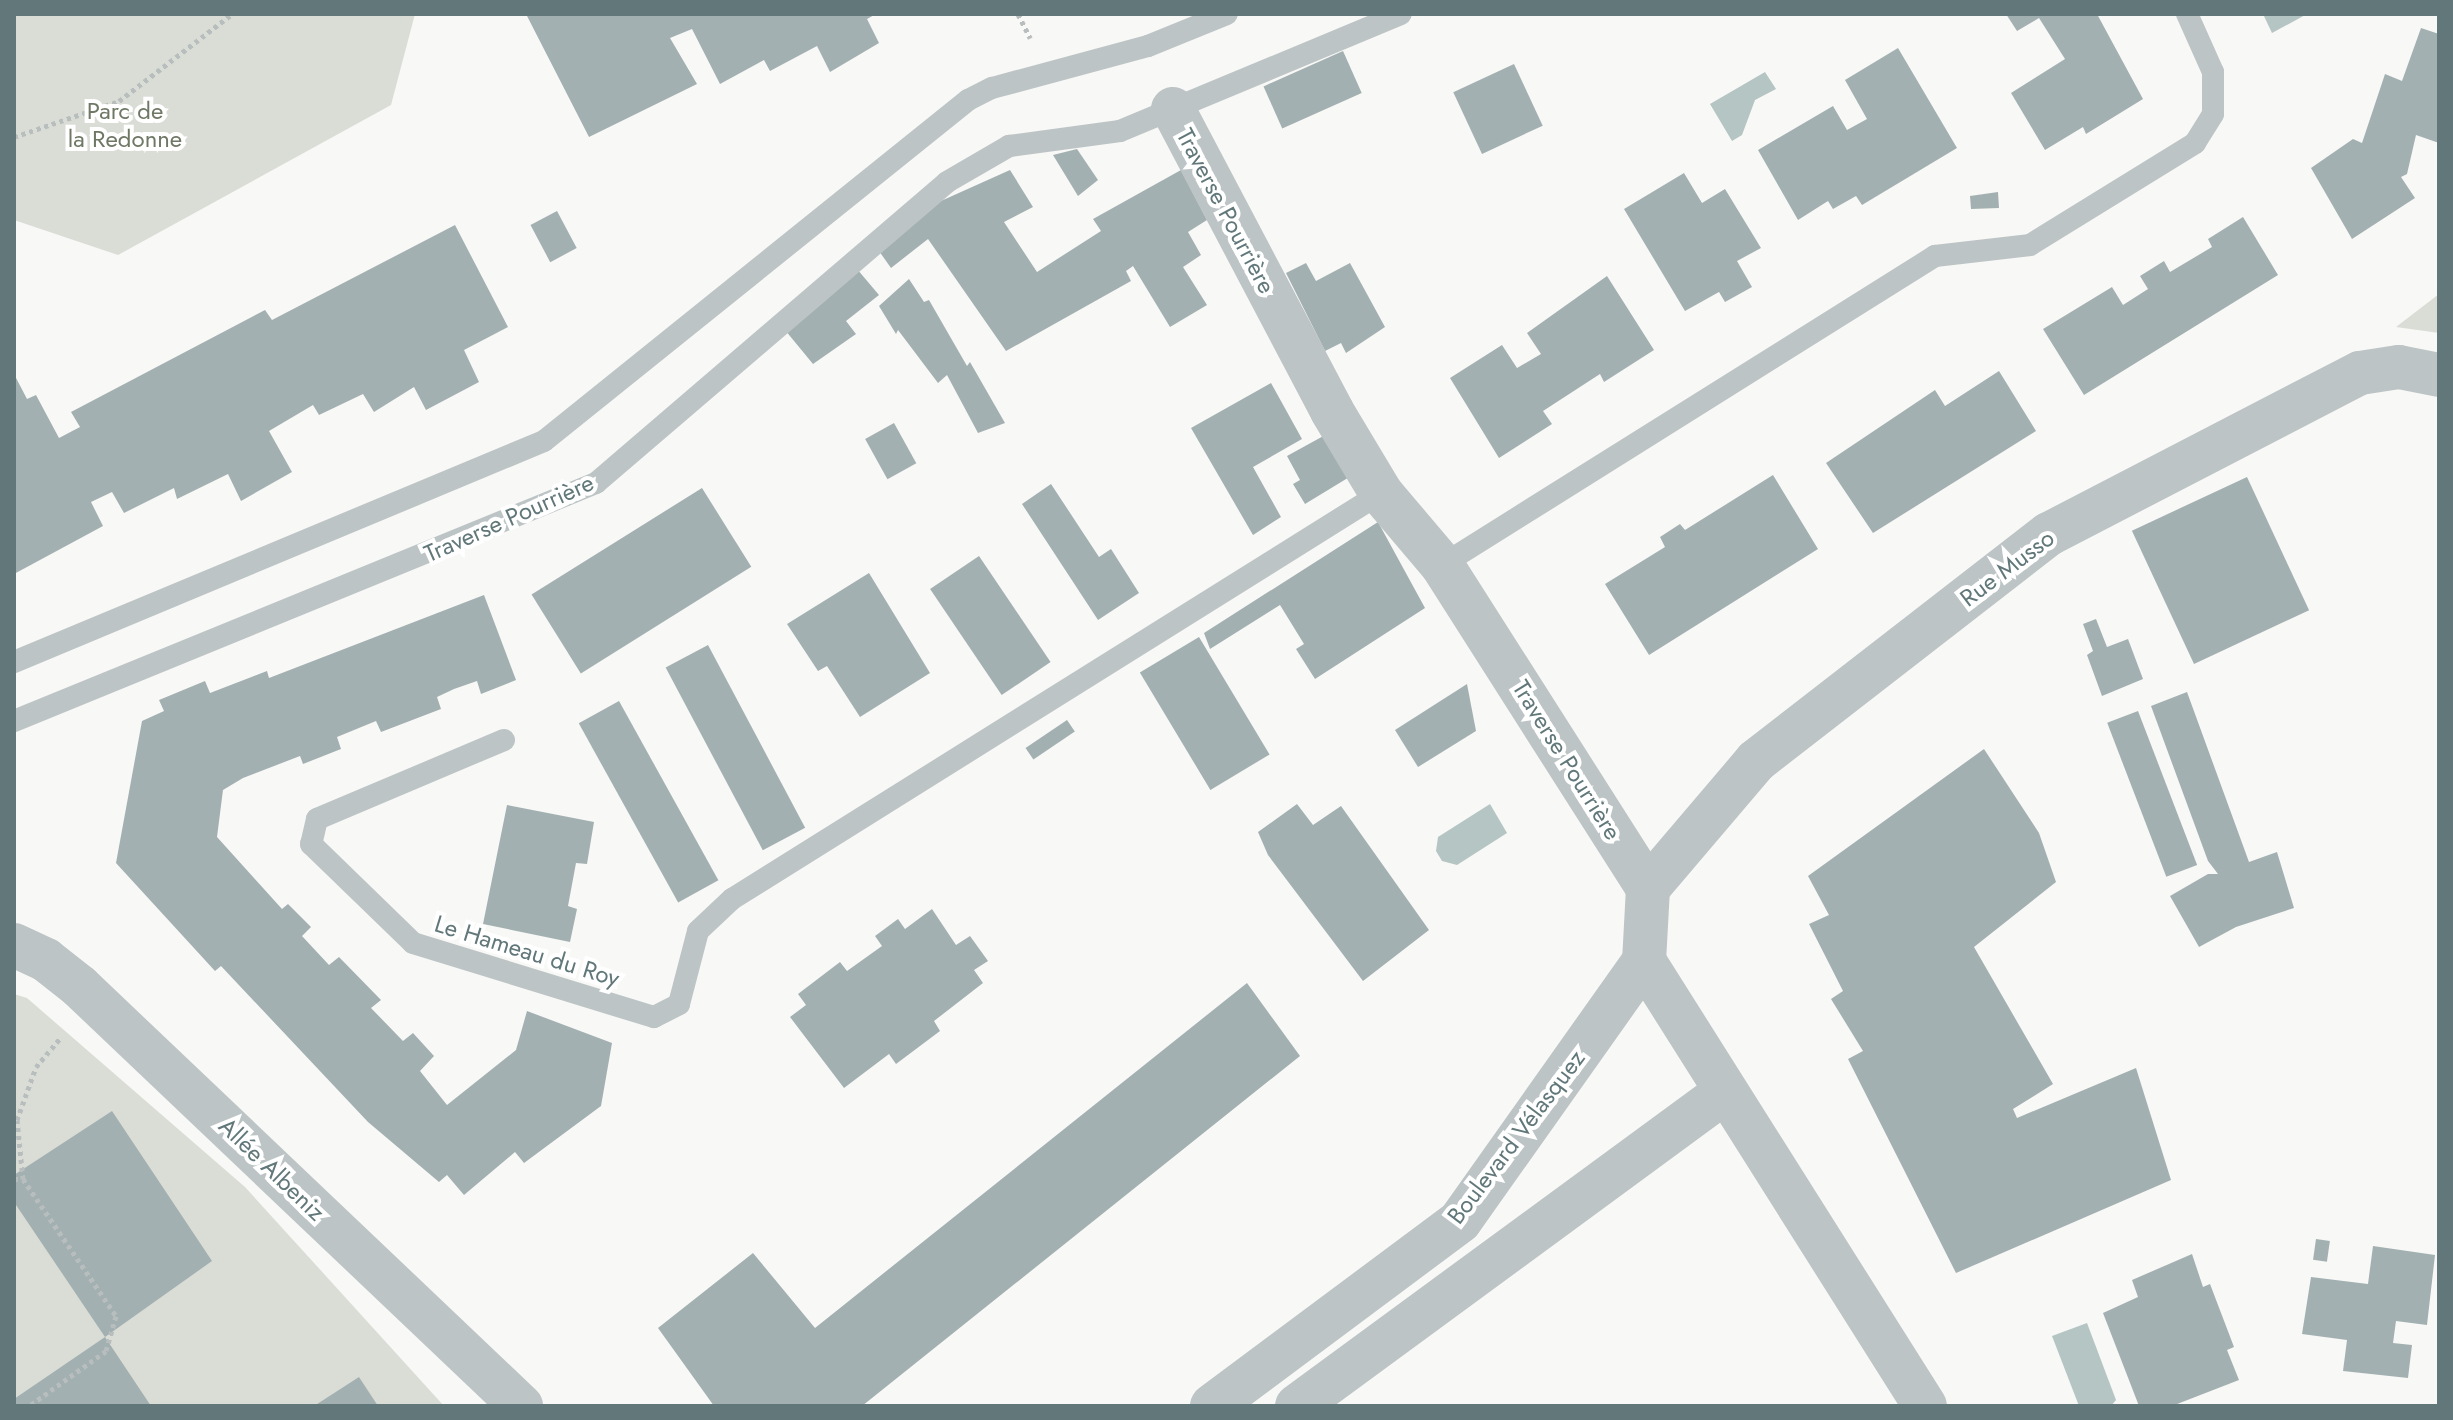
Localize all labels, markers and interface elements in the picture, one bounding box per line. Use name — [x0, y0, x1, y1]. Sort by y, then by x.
park label: Parc de la Redonne — [68, 97, 182, 153]
street label: Traverse Pourrière — [1170, 124, 1282, 298]
street label: Traverse Pourrière — [420, 468, 598, 568]
street label: Rue Musso — [1954, 523, 2060, 613]
street label: Traverse Pourrière — [1506, 675, 1628, 845]
street label: Le Hameau du Roy — [431, 909, 623, 993]
street label: Boulevard Vélasquez — [1441, 1044, 1591, 1230]
street label: Allée Albeniz — [213, 1111, 331, 1227]

